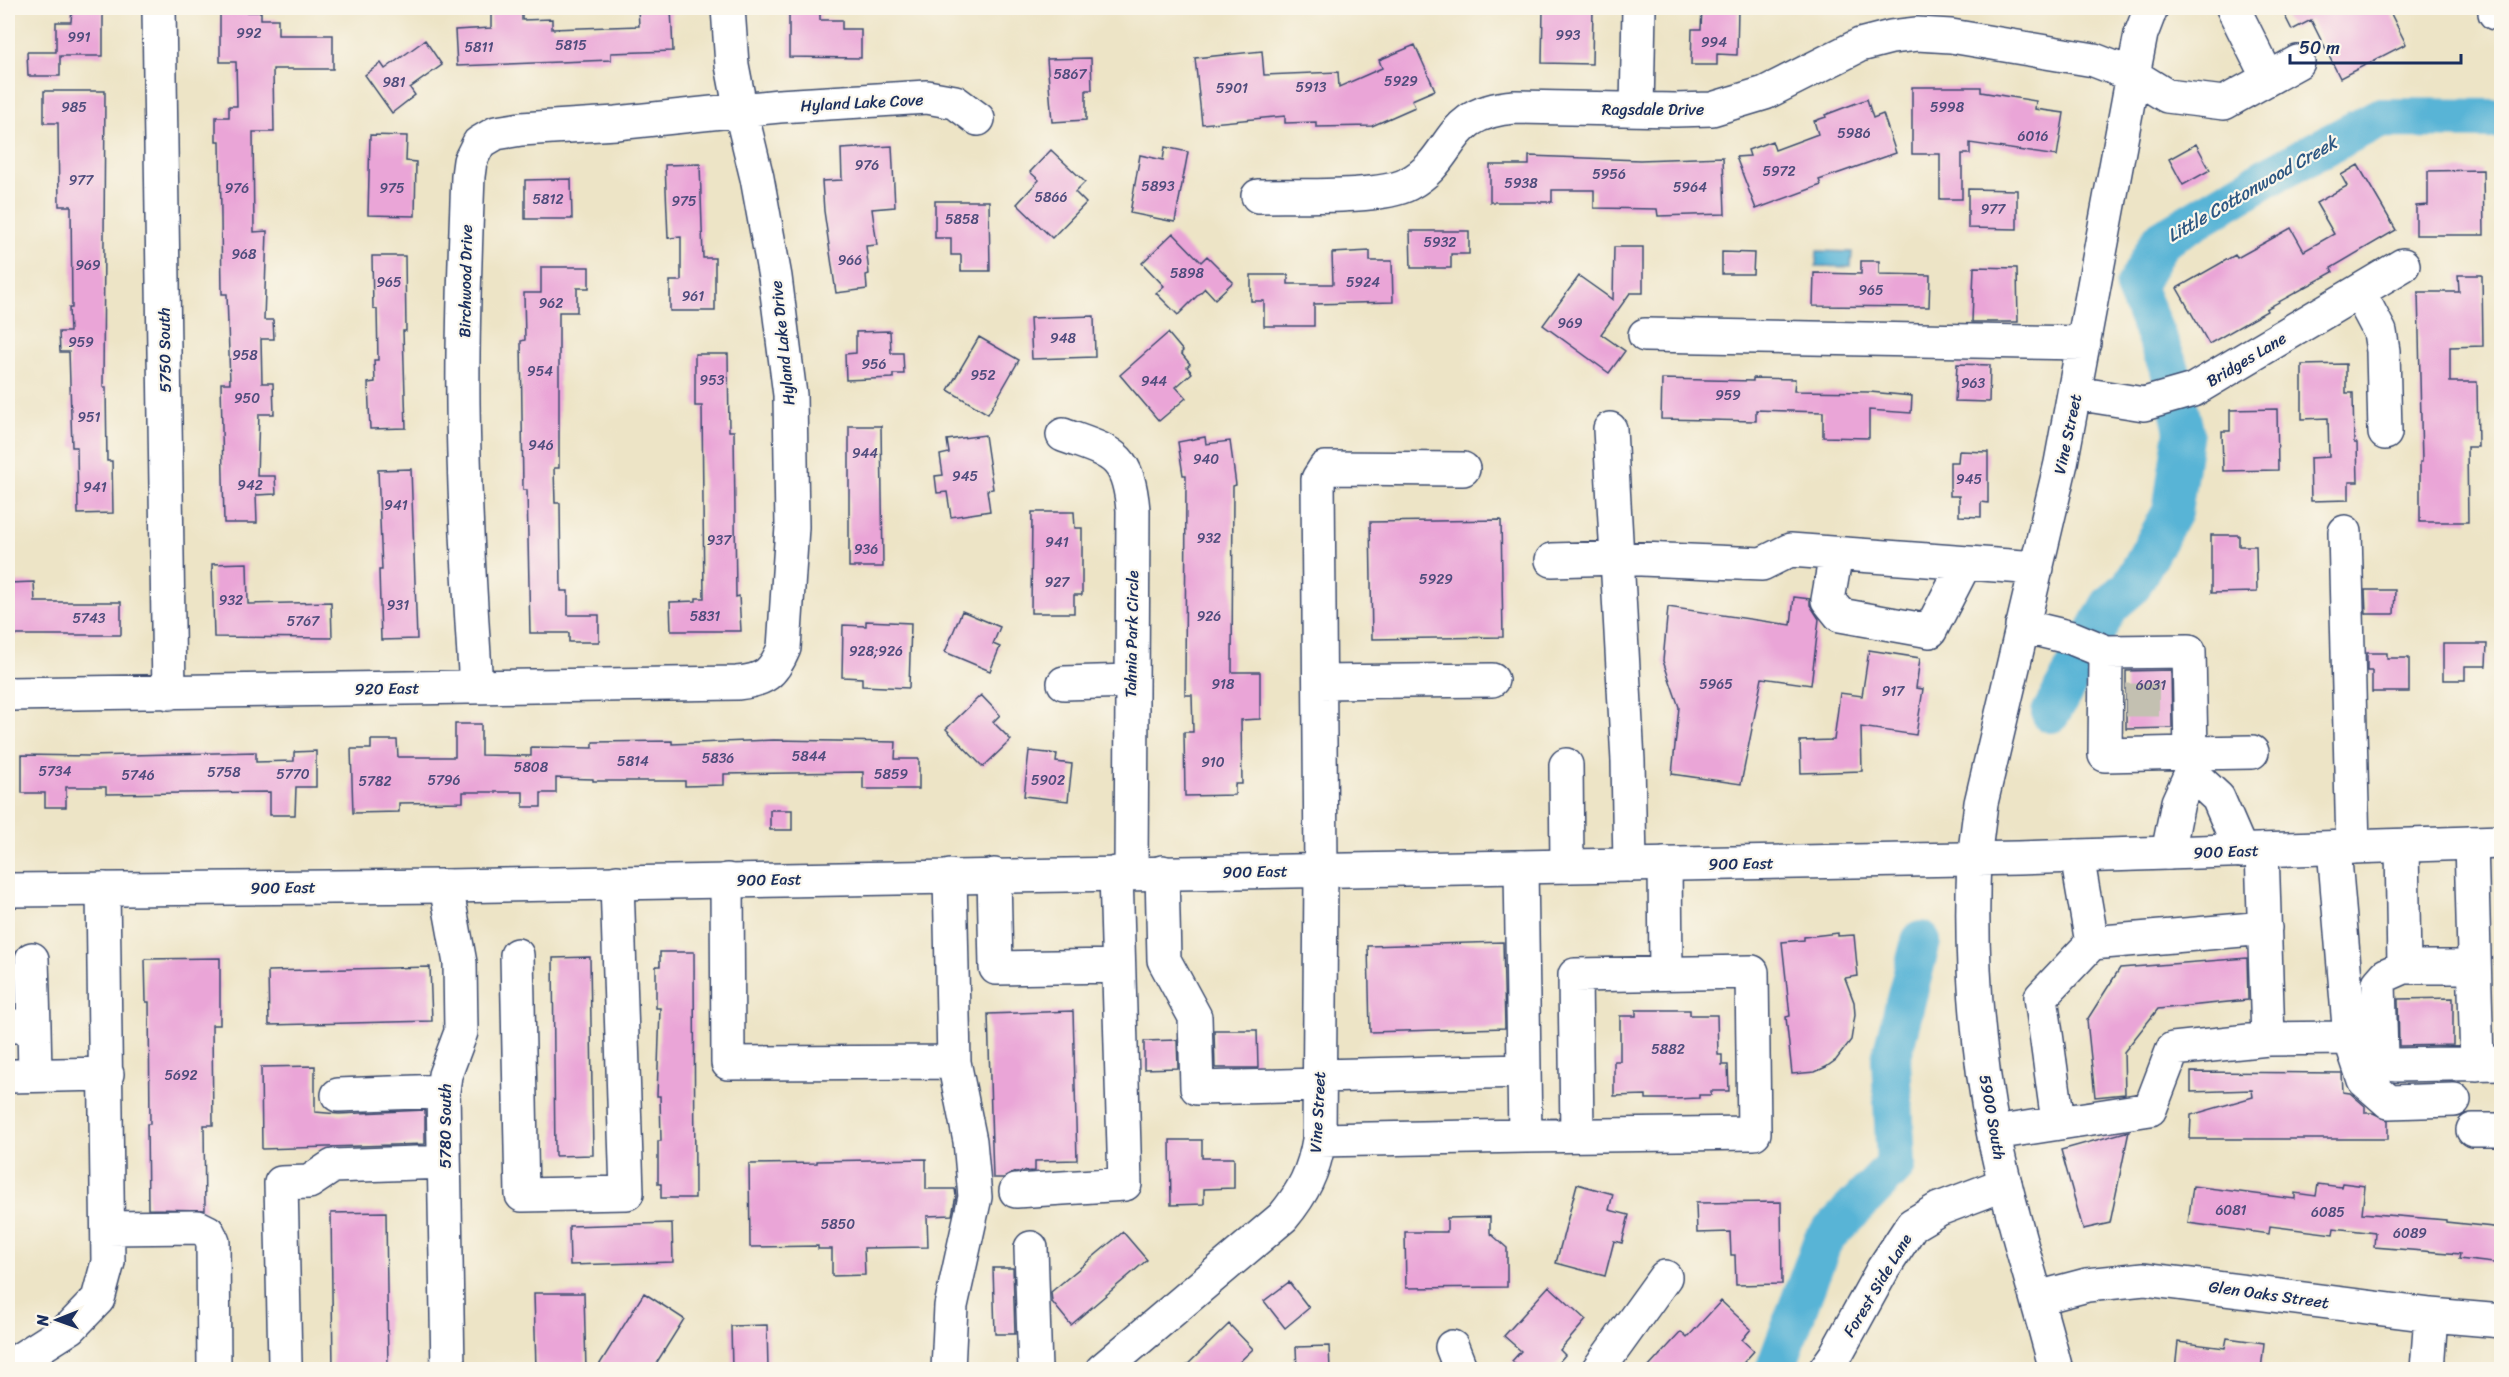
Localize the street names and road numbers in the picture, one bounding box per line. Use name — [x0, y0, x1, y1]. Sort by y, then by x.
street label: Hyland Lake Cove — [800, 85, 924, 120]
street label: Ragsdale Drive — [1602, 95, 1704, 124]
street label: Birchwood Drive — [450, 224, 481, 338]
street label: Hyland Lake Drive — [762, 279, 803, 407]
street label: 5750 South — [149, 307, 180, 393]
street label: Bridges Lane — [2200, 324, 2292, 395]
street label: Vine Street — [2045, 391, 2090, 477]
street label: Tahnia Park Circle — [1116, 570, 1147, 698]
street label: 920 East — [354, 673, 420, 704]
street label: 900 East — [2193, 836, 2259, 867]
street label: 900 East — [1708, 848, 1774, 879]
street label: 900 East — [1222, 856, 1288, 887]
street label: 900 East — [736, 864, 802, 895]
street label: 900 East — [250, 872, 316, 903]
street label: Vine Street — [1301, 1071, 1334, 1153]
street label: 5900 South — [1971, 1072, 2014, 1162]
street label: 5780 South — [431, 1084, 460, 1168]
street label: Forest Side Lane — [1835, 1228, 1920, 1343]
street label: Glen Oaks Street — [2207, 1272, 2331, 1317]

